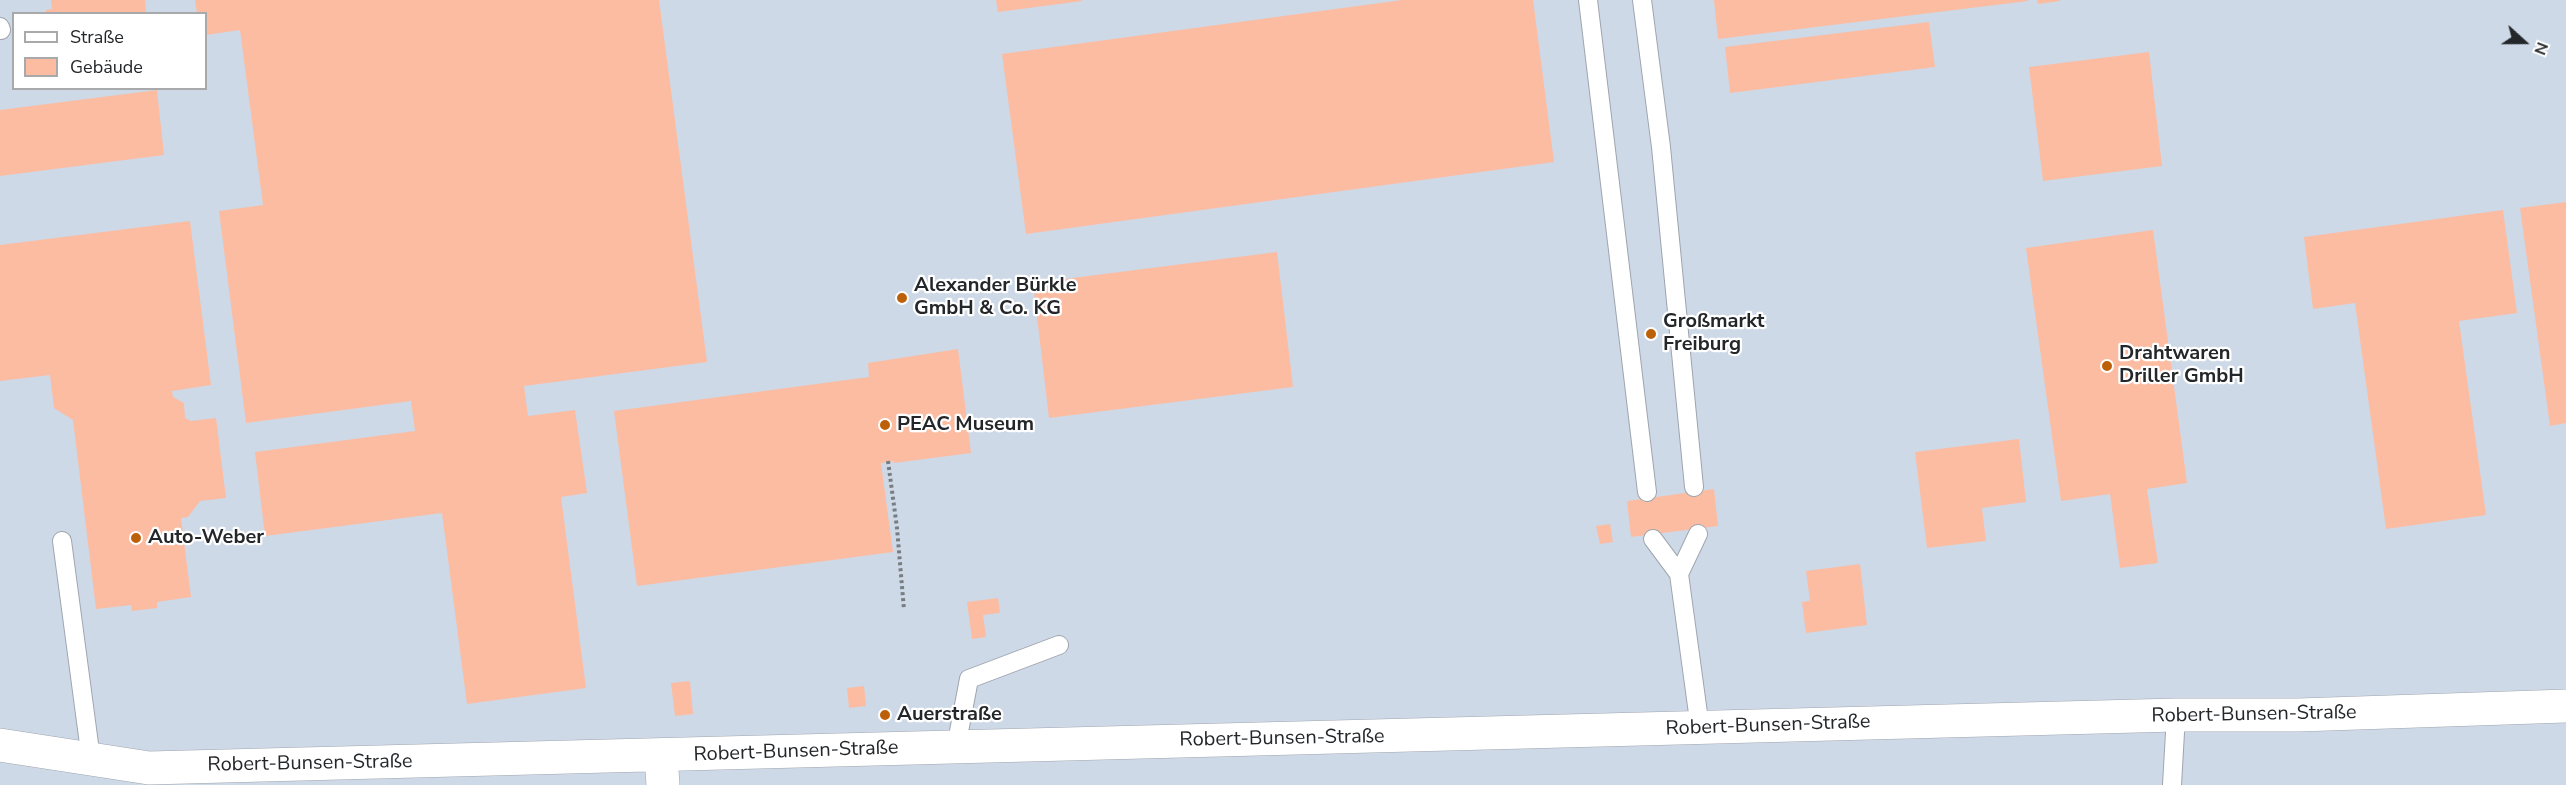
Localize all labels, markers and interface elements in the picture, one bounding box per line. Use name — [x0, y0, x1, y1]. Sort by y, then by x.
legend — [12, 12, 207, 90]
north arrow — [2494, 12, 2554, 72]
text: Straße — [70, 25, 124, 49]
text: N — [2528, 39, 2553, 58]
text: Gebäude — [70, 55, 143, 79]
place label: Alexander Bürkle GmbH & Co. KG — [914, 274, 1077, 321]
marker: Alexander Bürkle GmbH & Co. KG — [895, 291, 909, 305]
place label: Großmarkt Freiburg — [1663, 310, 1764, 357]
marker: Großmarkt Freiburg — [1644, 327, 1658, 341]
place label: Drahtwaren Driller GmbH — [2119, 342, 2244, 389]
marker: Drahtwaren Driller GmbH — [2100, 359, 2114, 373]
place label: PEAC Museum — [897, 413, 1034, 437]
marker: PEAC Museum — [878, 418, 892, 432]
place label: Auto-Weber — [148, 526, 264, 550]
marker: Auto-Weber — [129, 531, 143, 545]
street label: Robert-Bunsen-Straße — [2151, 701, 2357, 729]
place label: Auerstraße — [897, 703, 1002, 727]
marker: Auerstraße — [878, 708, 892, 722]
street label: Robert-Bunsen-Straße — [1665, 710, 1871, 742]
street label: Robert-Bunsen-Straße — [1179, 725, 1385, 753]
street label: Robert-Bunsen-Straße — [693, 736, 899, 768]
street label: Robert-Bunsen-Straße — [207, 750, 413, 778]

